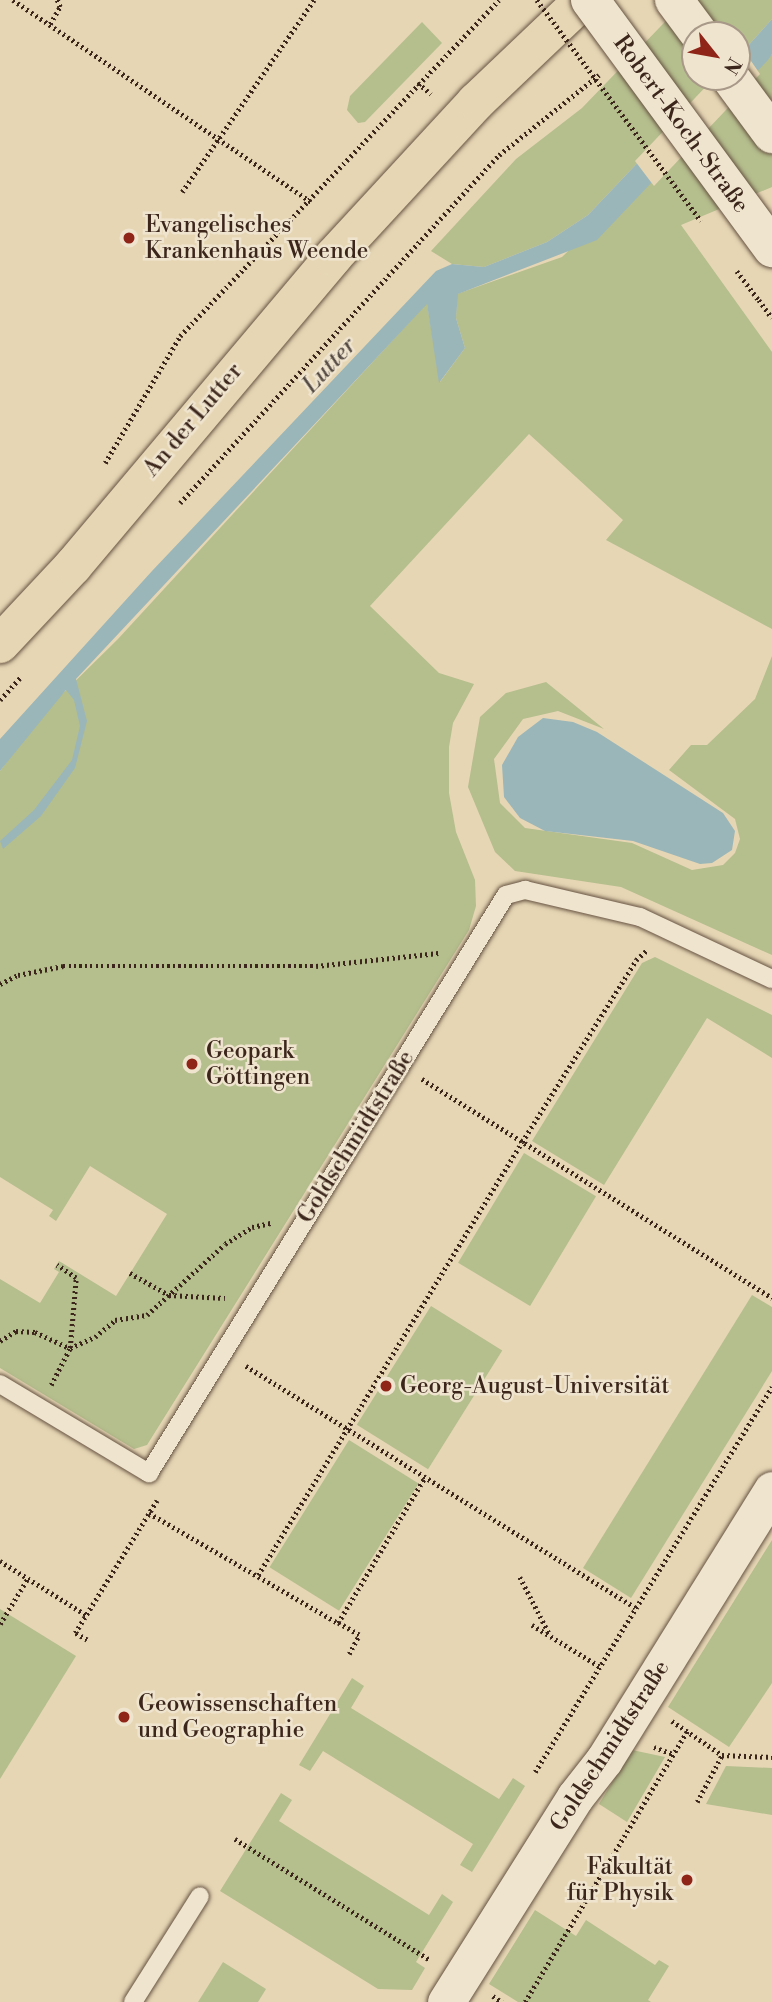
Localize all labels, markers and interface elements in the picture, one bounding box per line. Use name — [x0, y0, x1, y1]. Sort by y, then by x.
north arrow — [681, 21, 751, 91]
street label: Robert-Koch-Straße — [607, 30, 755, 218]
text: N — [718, 53, 746, 78]
place label: Evangelisches Krankenhaus Weende — [145, 211, 368, 265]
marker: Evangelisches Krankenhaus Weende — [119, 228, 139, 248]
water label: Lutter — [297, 332, 363, 400]
street label: An der Lutter — [138, 358, 248, 482]
place label: Geopark Göttingen — [206, 1037, 310, 1091]
street label: Goldschmidtstraße — [292, 1046, 420, 1228]
marker: Geopark Göttingen — [184, 1056, 200, 1072]
place label: Georg-August-Universität — [400, 1372, 669, 1400]
marker: Georg-August-Universität — [378, 1378, 394, 1394]
street label: Goldschmidtstraße — [544, 1655, 676, 1837]
place label: Geowissenschaften und Geographie — [138, 1690, 337, 1744]
marker: Geowissenschaften und Geographie — [116, 1709, 132, 1725]
place label: Fakultät für Physik — [567, 1853, 673, 1907]
marker: Fakultät für Physik — [679, 1872, 695, 1888]

